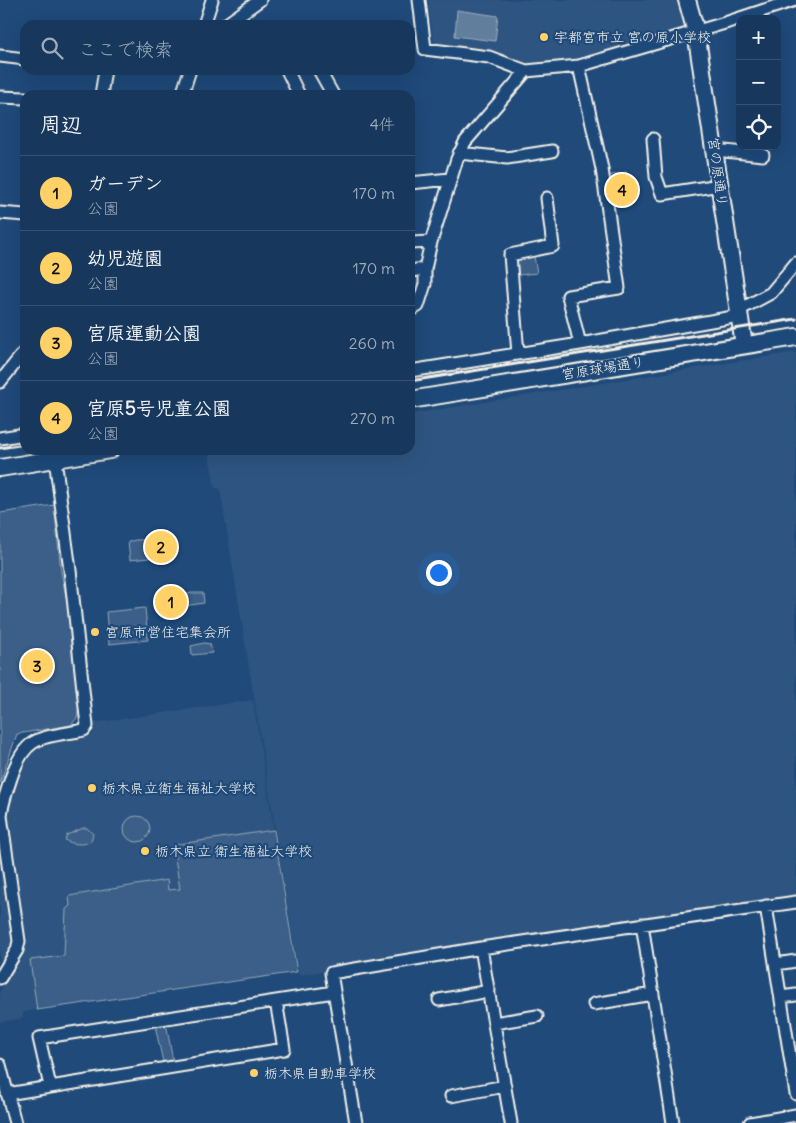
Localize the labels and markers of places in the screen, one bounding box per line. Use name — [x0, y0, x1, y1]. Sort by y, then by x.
place label: 宇都宮市立 宮の原小学校 — [554, 28, 711, 46]
marker: 宇都宮市立 宮の原小学校 — [538, 31, 550, 43]
pin: 4 — [606, 171, 638, 209]
pin: 2 — [145, 528, 177, 566]
pin: 1 — [155, 583, 187, 621]
place label: 宮原市営住宅集会所 — [105, 623, 231, 641]
marker: 宮原市営住宅集会所 — [89, 626, 101, 638]
pin: 3 — [21, 647, 53, 685]
place label: 栃木県立衛生福祉大学校 — [102, 779, 256, 797]
marker: 栃木県立衛生福祉大学校 — [86, 782, 98, 794]
place label: 栃木県立 衛生福祉大学校 — [155, 842, 312, 860]
marker: 栃木県立 衛生福祉大学校 — [139, 845, 151, 857]
place label: 栃木県自動車学校 — [264, 1064, 376, 1082]
marker: 栃木県自動車学校 — [248, 1067, 260, 1079]

